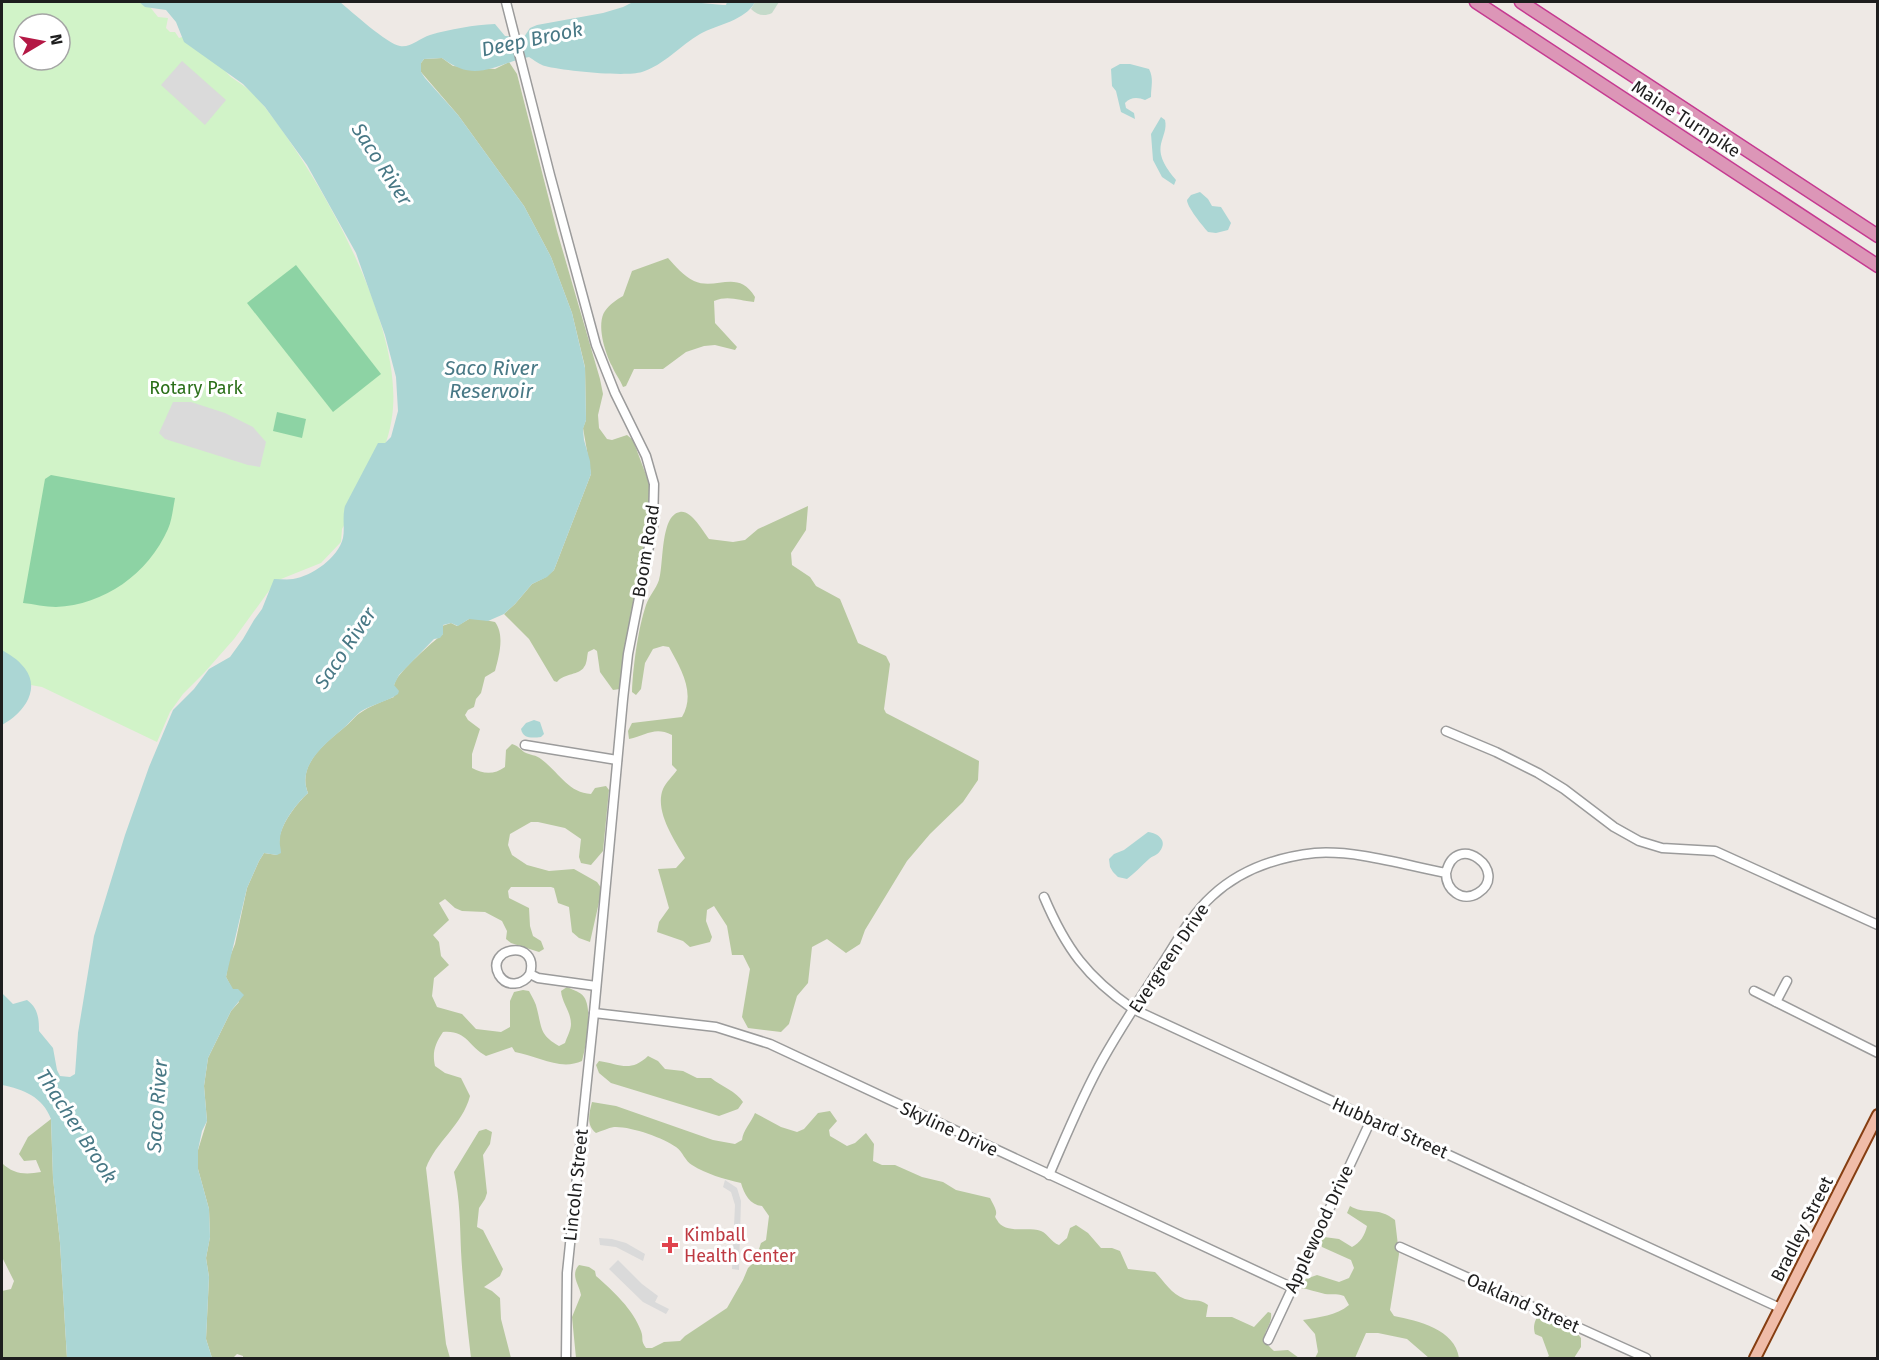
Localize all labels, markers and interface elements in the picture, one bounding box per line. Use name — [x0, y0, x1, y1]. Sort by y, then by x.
north arrow — [12, 12, 72, 72]
water label: Deep Brook — [479, 17, 585, 61]
text: N — [46, 33, 67, 46]
street label: Maine Turnpike — [1628, 76, 1744, 162]
water label: Saco River — [346, 118, 418, 211]
water label: Saco River Reservoir — [443, 356, 539, 403]
park label: Rotary Park — [149, 377, 243, 399]
street label: Boom Road — [628, 503, 664, 599]
water label: Saco River — [308, 602, 382, 694]
street label: Evergreen Drive — [1124, 899, 1214, 1017]
water label: Saco River — [142, 1057, 172, 1154]
water label: Thacher Brook — [31, 1065, 123, 1187]
street label: Hubbard Street — [1329, 1093, 1452, 1164]
street label: Skyline Drive — [897, 1097, 1001, 1161]
street label: Lincoln Street — [559, 1127, 593, 1242]
street label: Applewood Drive — [1280, 1162, 1358, 1296]
street label: Bradley Street — [1766, 1172, 1838, 1285]
place label: Kimball Health Center — [684, 1224, 796, 1267]
marker: Kimball Health Center — [661, 1236, 679, 1254]
street label: Oakland Street — [1463, 1268, 1583, 1338]

